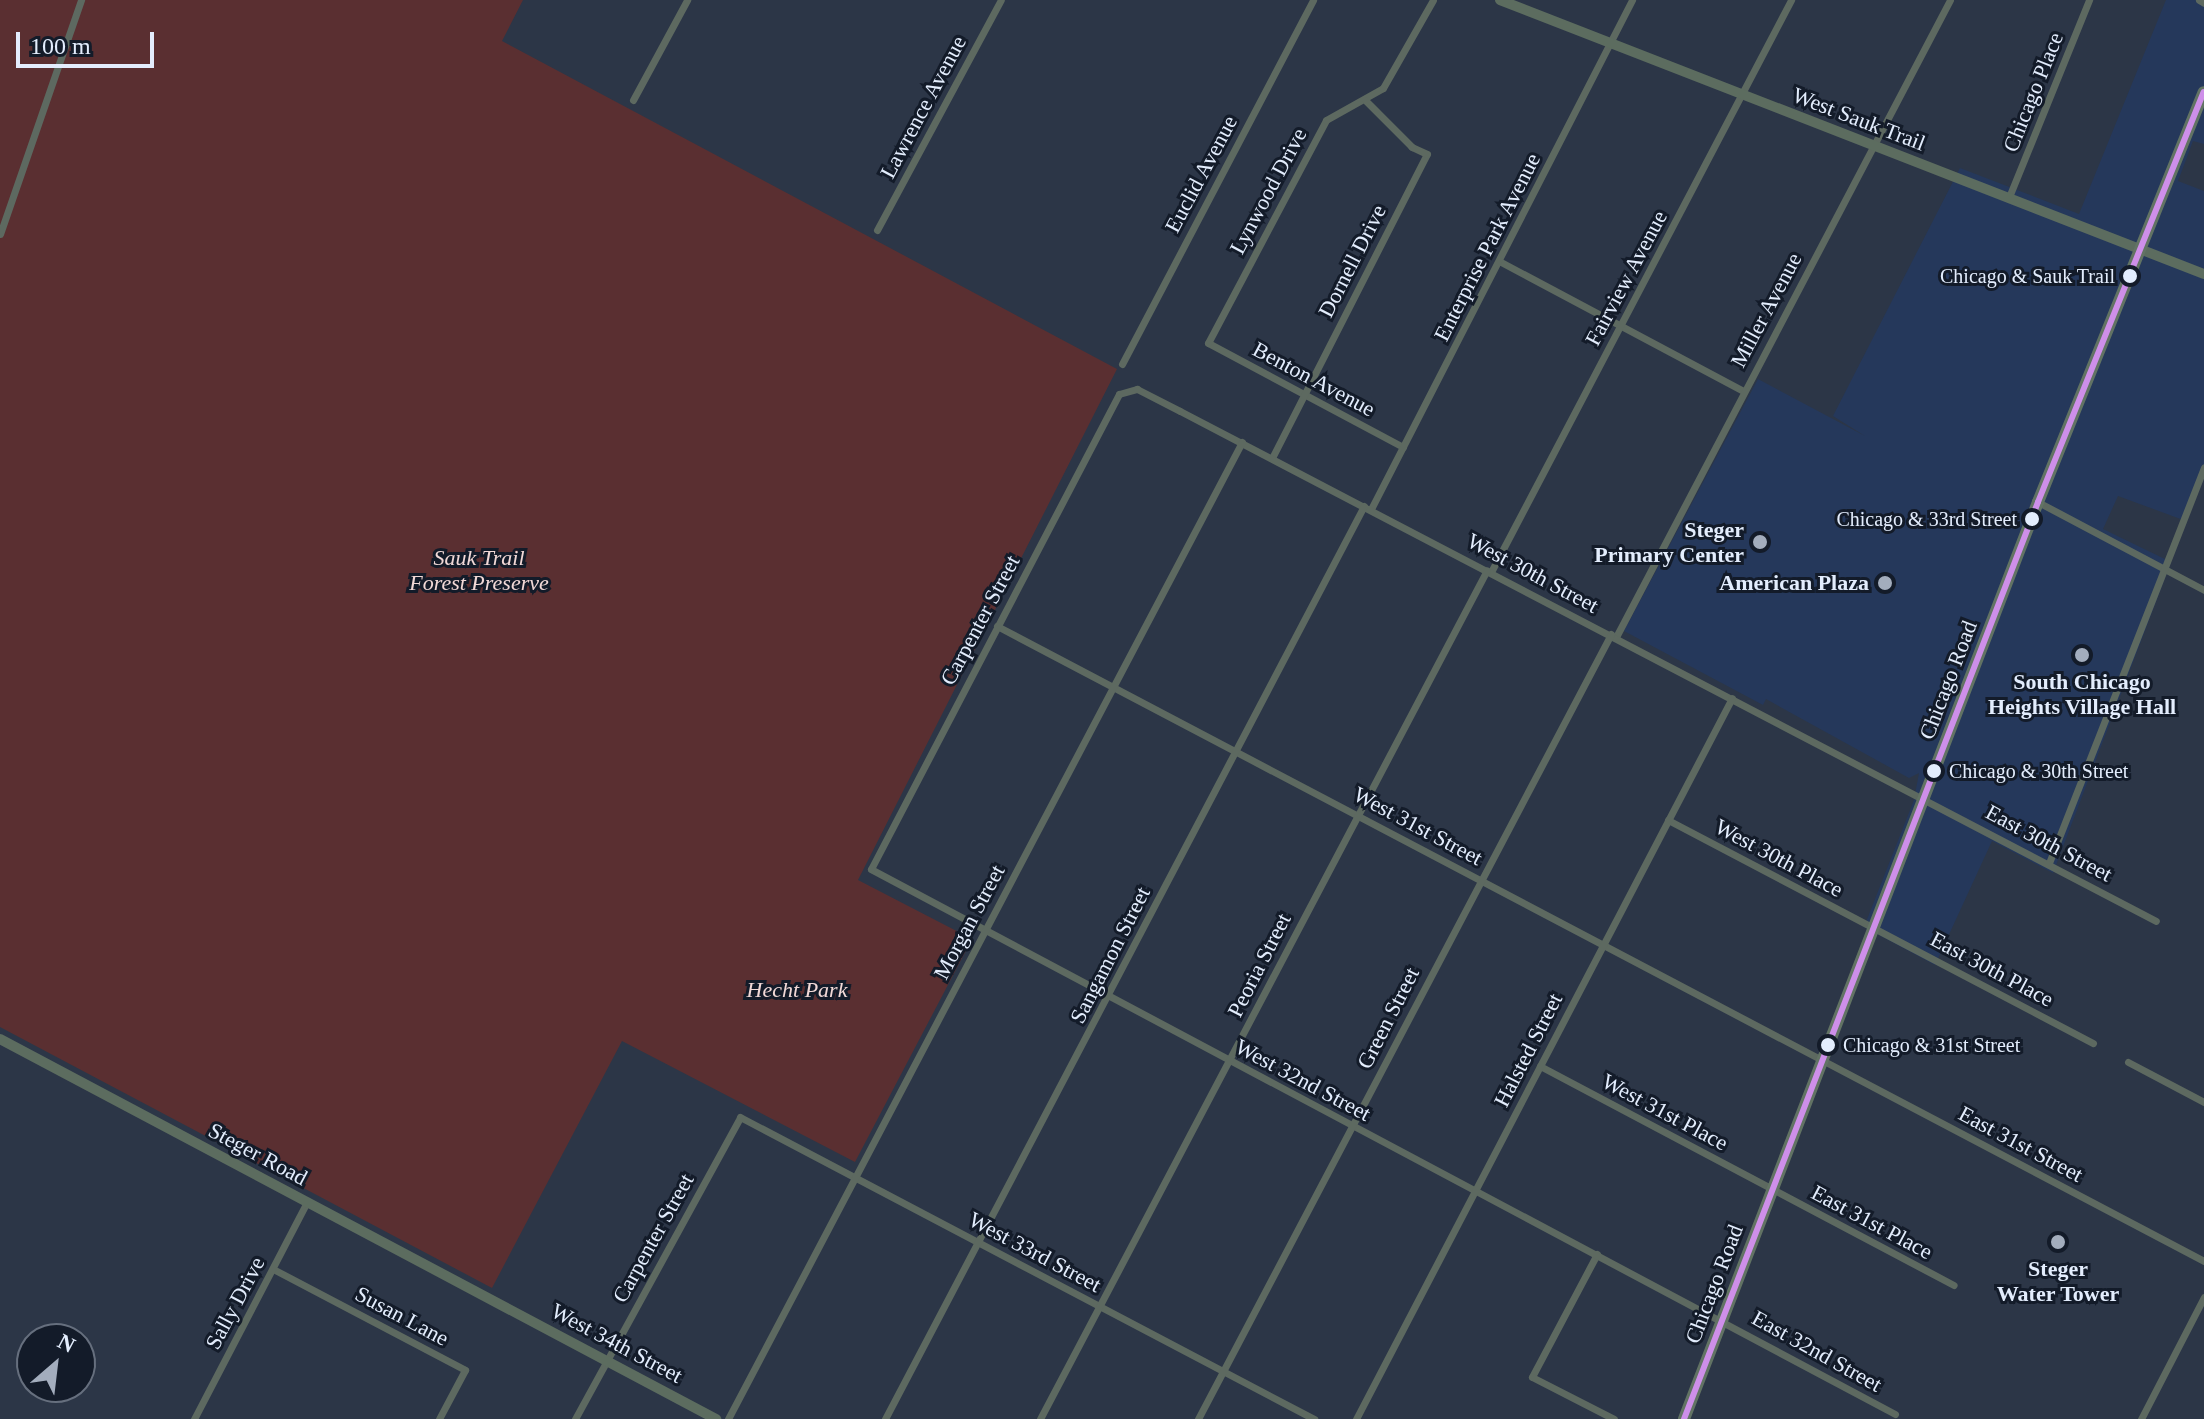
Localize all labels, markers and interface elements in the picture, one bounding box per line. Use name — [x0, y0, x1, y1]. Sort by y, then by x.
scale bar — [20, 16, 158, 66]
street label: Chicago Place — [1997, 28, 2069, 156]
street label: Lawrence Avenue — [874, 31, 972, 183]
text: 100 m — [30, 33, 91, 59]
street label: West Sauk Trail — [1789, 82, 1929, 156]
street label: Euclid Avenue — [1159, 111, 1243, 237]
street label: Lynwood Drive — [1224, 124, 1312, 258]
street label: Enterprise Park Avenue — [1428, 148, 1546, 346]
street label: Dornell Drive — [1312, 200, 1392, 322]
street label: Fairview Avenue — [1579, 205, 1673, 351]
street label: Miller Avenue — [1724, 248, 1808, 372]
place label: Chicago & Sauk Trail — [1940, 264, 2115, 288]
marker: Chicago & Sauk Trail — [2122, 268, 2138, 284]
street label: Benton Avenue — [1248, 335, 1380, 423]
place label: Chicago & 33rd Street — [1836, 507, 2017, 531]
marker: Chicago & 33rd Street — [2024, 511, 2040, 527]
place label: Steger Primary Center — [1594, 516, 1744, 568]
street label: West 30th Street — [1463, 527, 1603, 619]
marker: Steger Primary Center — [1751, 533, 1769, 551]
park label: Sauk Trail Forest Preserve — [409, 544, 549, 596]
street label: Carpenter Street — [935, 550, 1025, 690]
place label: American Plaza — [1719, 570, 1869, 596]
marker: American Plaza — [1876, 574, 1894, 592]
street label: Chicago Road — [1913, 617, 1983, 743]
marker: South Chicago Heights Village Hall — [2073, 646, 2091, 664]
place label: South Chicago Heights Village Hall — [1988, 668, 2176, 720]
place label: Chicago & 30th Street — [1949, 759, 2128, 783]
marker: Chicago & 30th Street — [1926, 763, 1942, 779]
street label: West 31st Street — [1349, 781, 1487, 871]
street label: East 30th Street — [1981, 799, 2117, 887]
street label: West 30th Place — [1710, 813, 1848, 903]
street label: Morgan Street — [928, 860, 1010, 984]
street label: Sangamon Street — [1064, 882, 1156, 1028]
street label: Peoria Street — [1222, 909, 1296, 1021]
street label: East 30th Place — [1926, 926, 2058, 1012]
street label: Green Street — [1351, 963, 1425, 1073]
park label: Hecht Park — [747, 977, 847, 1003]
street label: Halsted Street — [1488, 989, 1568, 1111]
street label: West 32nd Street — [1231, 1033, 1375, 1127]
place label: Chicago & 31st Street — [1843, 1033, 2020, 1057]
marker: Chicago & 31st Street — [1820, 1037, 1836, 1053]
street label: West 31st Place — [1598, 1068, 1732, 1156]
street label: East 31st Street — [1954, 1100, 2088, 1188]
street label: Steger Road — [204, 1117, 312, 1191]
street label: Carpenter Street — [607, 1169, 699, 1307]
street label: East 31st Place — [1807, 1179, 1937, 1265]
street label: West 33rd Street — [964, 1206, 1106, 1298]
street label: Chicago Road — [1679, 1221, 1749, 1347]
marker: Steger Water Tower — [2049, 1233, 2067, 1251]
street label: Sally Drive — [200, 1252, 270, 1354]
place label: Steger Water Tower — [1996, 1255, 2120, 1306]
street label: Susan Lane — [351, 1280, 453, 1352]
street label: West 34th Street — [547, 1297, 687, 1389]
street label: East 32nd Street — [1748, 1305, 1886, 1397]
north arrow — [16, 1323, 96, 1403]
text: N — [54, 1328, 79, 1358]

